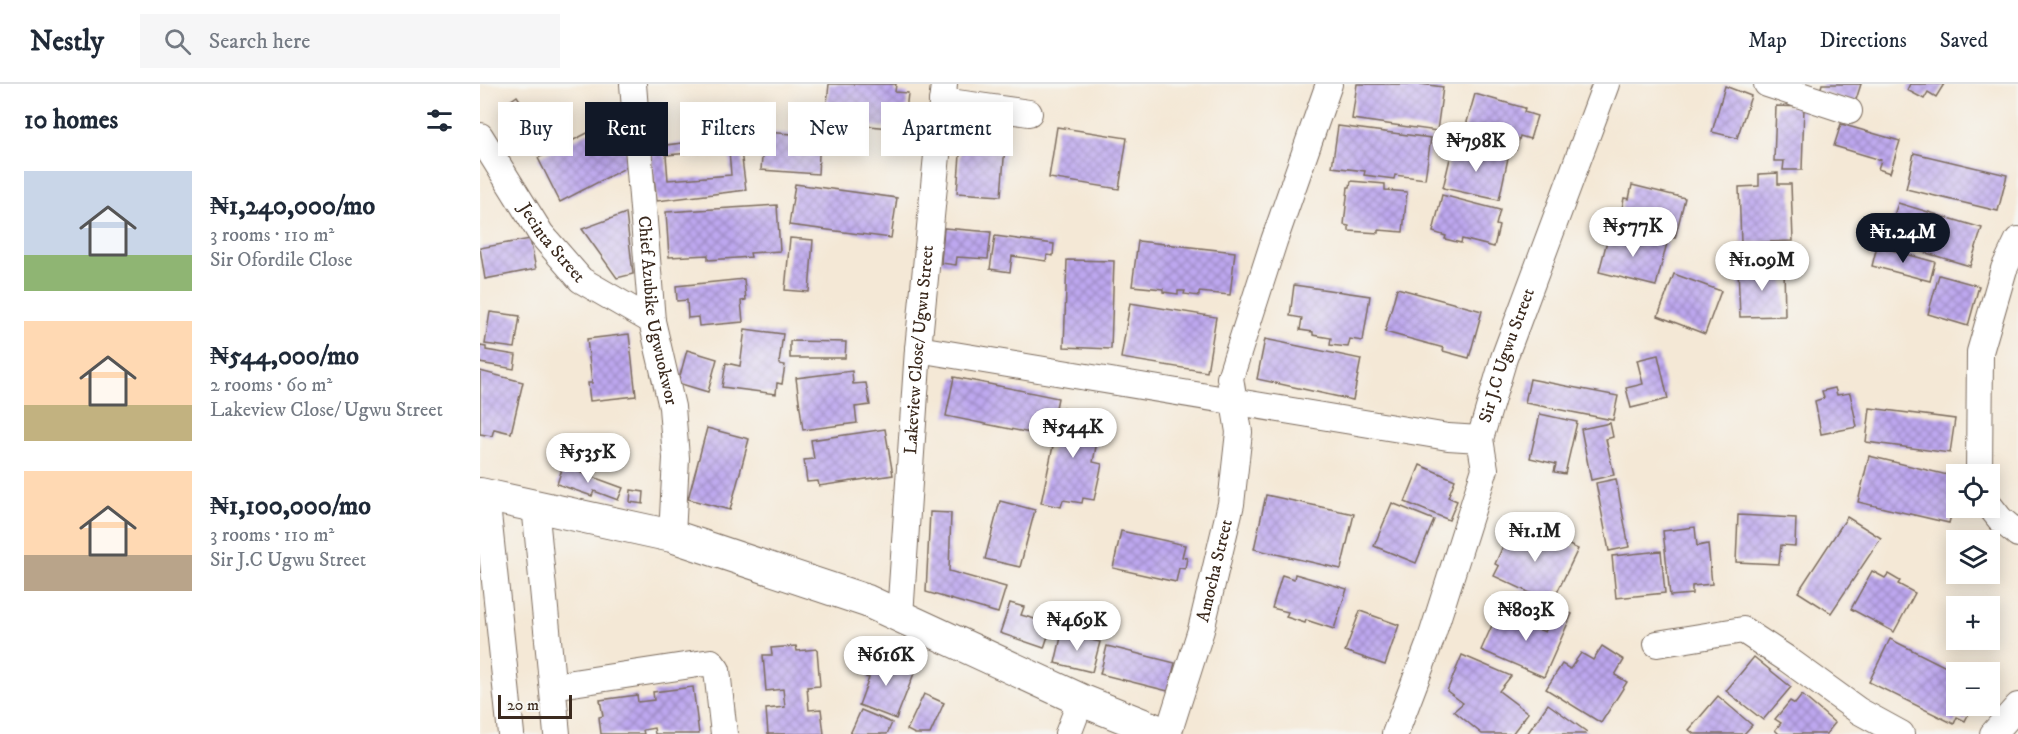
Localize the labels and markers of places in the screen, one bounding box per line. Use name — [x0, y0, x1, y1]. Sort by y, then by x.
pin: ₦798K — [1434, 122, 1518, 173]
pin: ₦577K — [1591, 207, 1675, 258]
pin: ₦1.24M — [1854, 213, 1952, 264]
pin: ₦1.09M — [1713, 241, 1811, 292]
pin: ₦544K — [1031, 408, 1115, 459]
pin: ₦535K — [546, 433, 630, 484]
pin: ₦1.1M — [1493, 512, 1577, 563]
pin: ₦803K — [1484, 591, 1568, 642]
pin: ₦469K — [1035, 601, 1119, 652]
pin: ₦616K — [844, 636, 928, 687]

